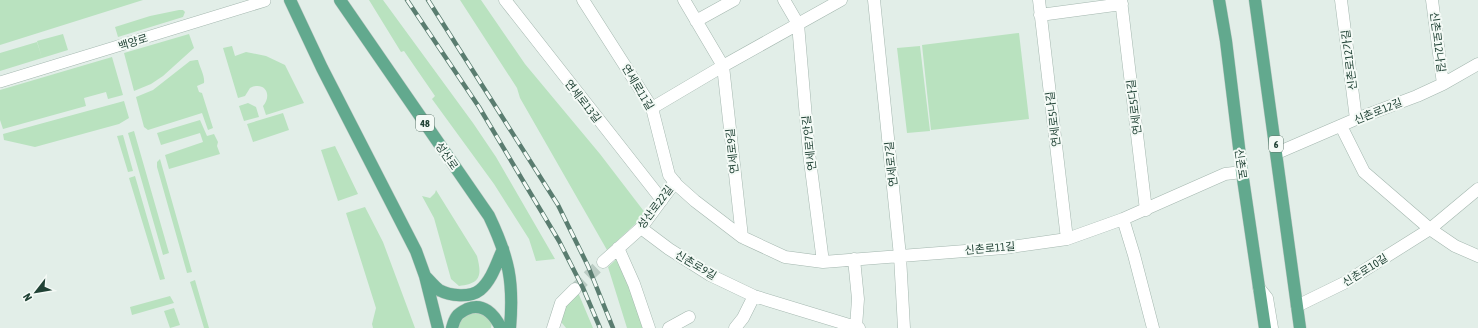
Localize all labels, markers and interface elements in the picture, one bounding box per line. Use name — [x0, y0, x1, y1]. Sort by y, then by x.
street label: 신촌로12나길 — [1428, 11, 1448, 73]
street label: 신촌로12가길 — [1339, 29, 1359, 91]
street label: 백양로 — [117, 32, 149, 52]
street label: 연세로11길 — [620, 62, 656, 112]
street label: 연세로13길 — [563, 77, 603, 125]
street label: 연세로5다길 — [1125, 79, 1143, 135]
street label: 연세로5나길 — [1044, 91, 1062, 147]
street label: 신촌로12길 — [1352, 96, 1404, 126]
road number: 48 — [416, 115, 434, 131]
street label: 연세로7안길 — [800, 115, 818, 171]
street label: 연세로9길 — [724, 128, 740, 174]
road number: 6 — [1269, 136, 1283, 152]
street label: 성산로 — [433, 140, 461, 172]
street label: 연세로7길 — [883, 141, 899, 187]
street label: 신촌로 — [1233, 148, 1249, 180]
street label: 성산로22길 — [635, 183, 675, 231]
street label: 신촌로11길 — [964, 240, 1016, 256]
street label: 신촌로9길 — [673, 248, 719, 282]
street label: 신촌로10길 — [1340, 251, 1390, 289]
north arrow — [16, 272, 56, 312]
text: N — [21, 291, 34, 303]

